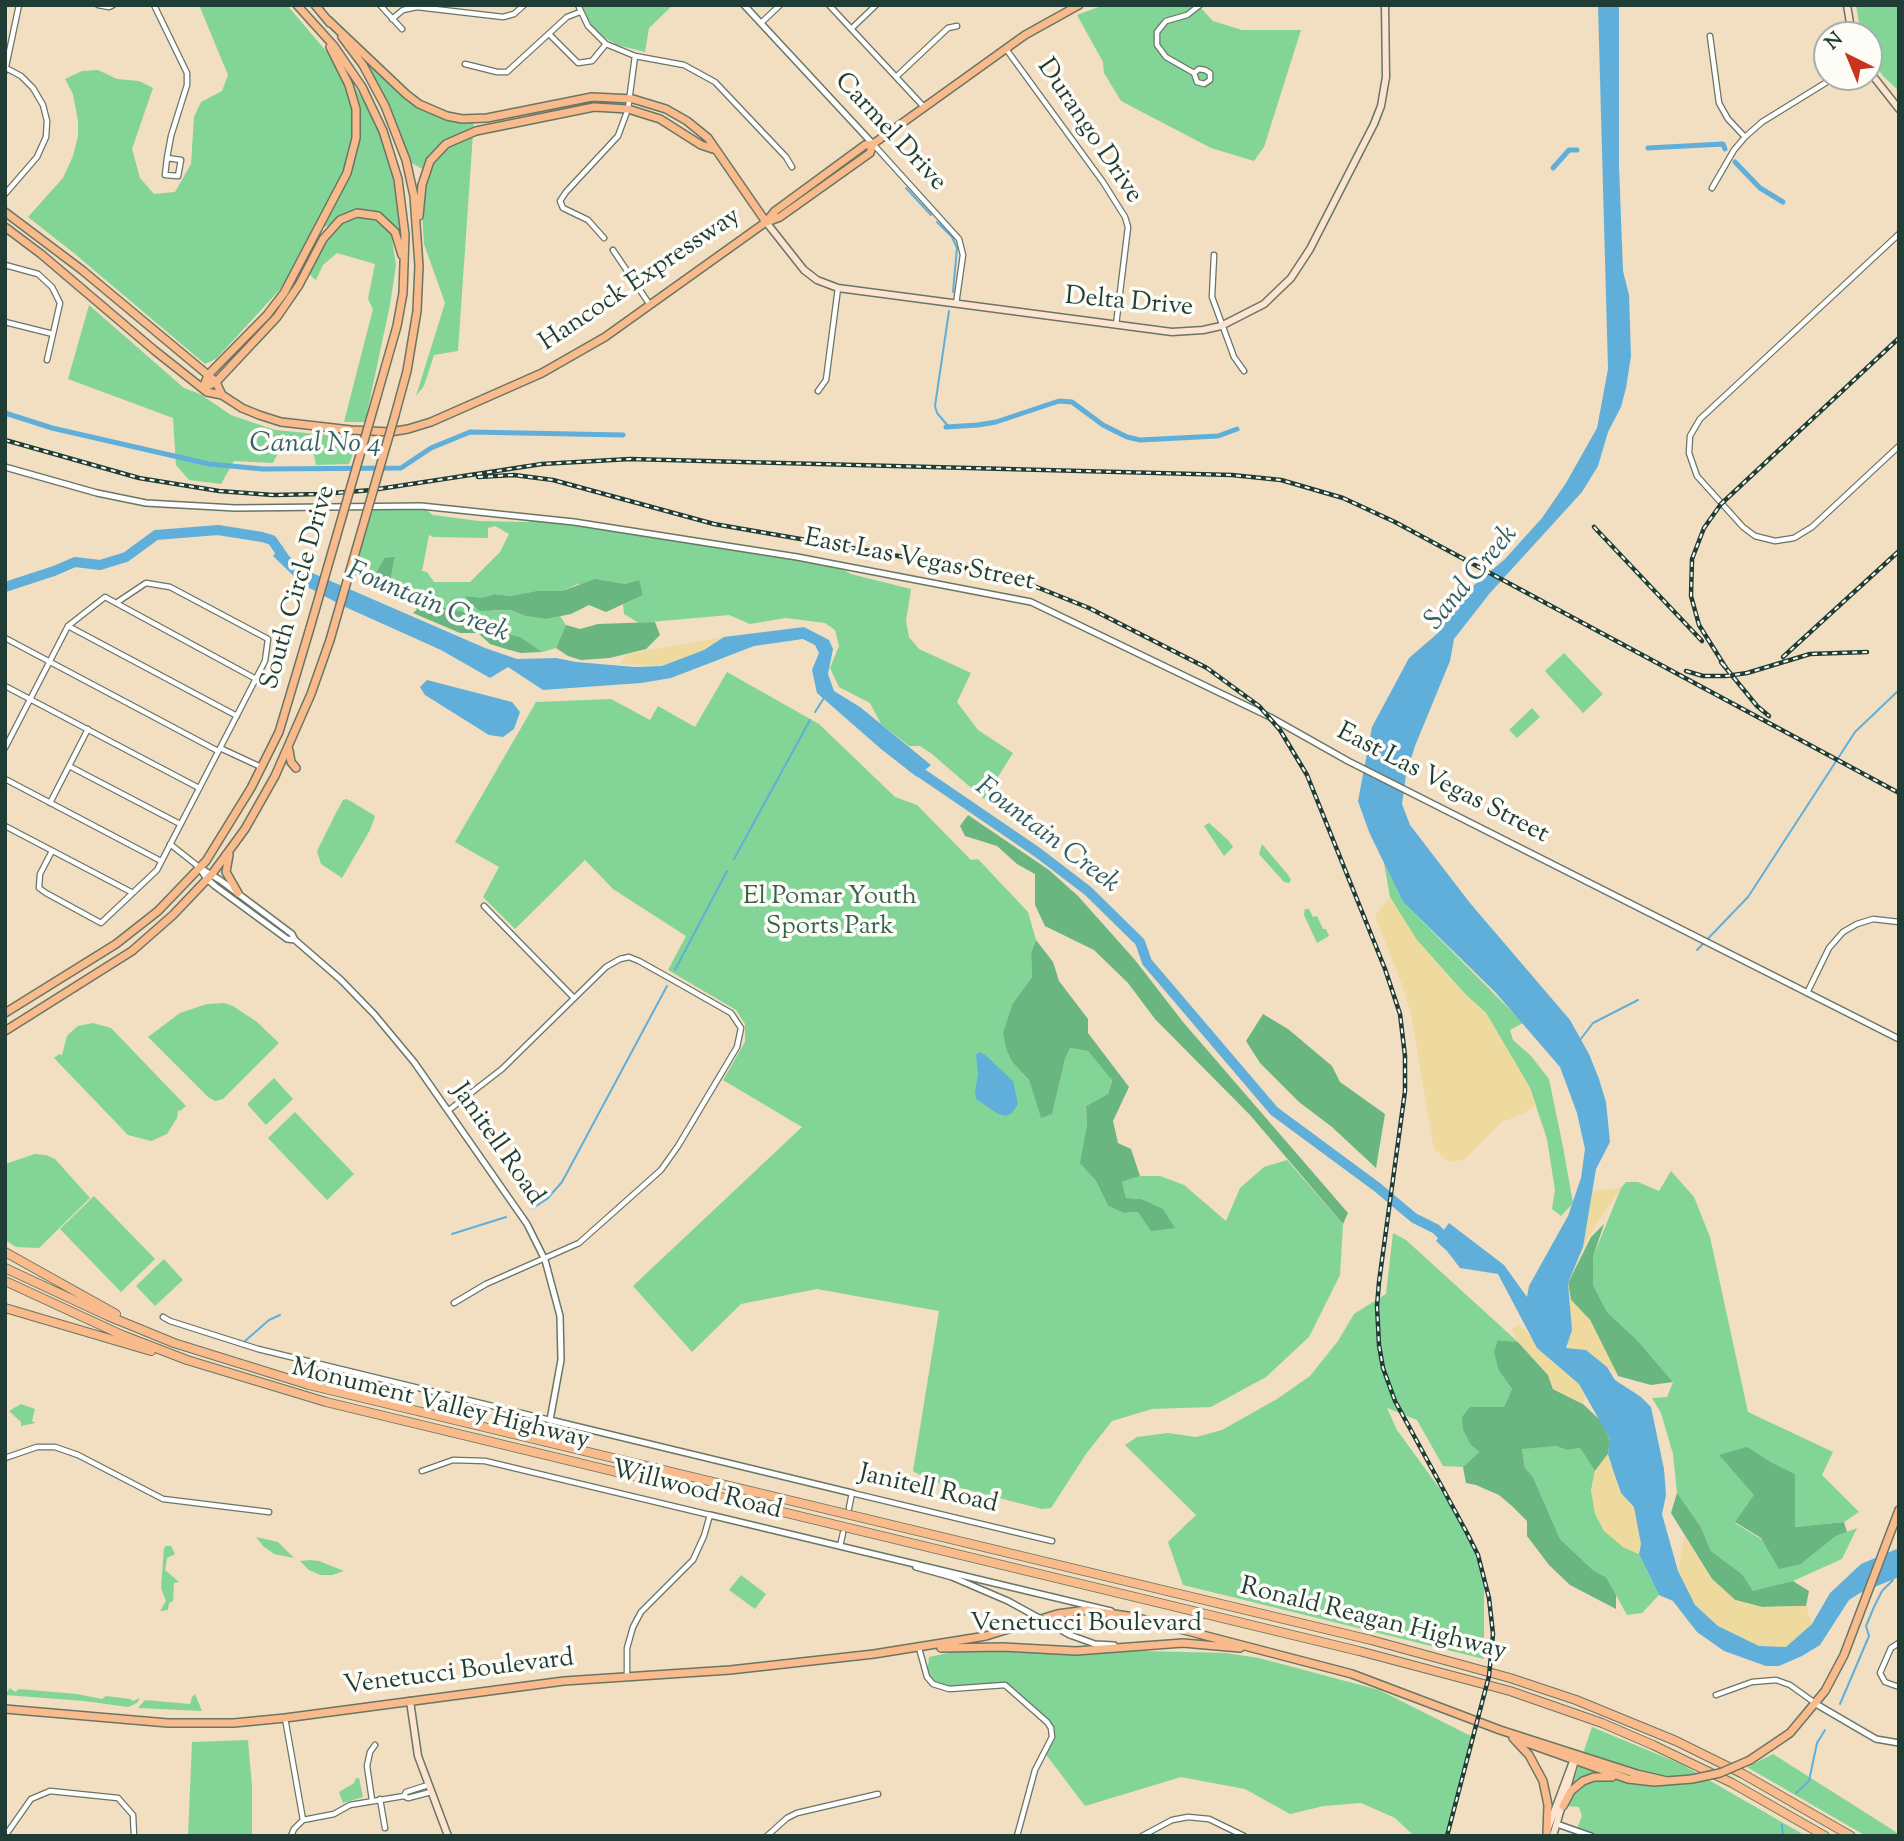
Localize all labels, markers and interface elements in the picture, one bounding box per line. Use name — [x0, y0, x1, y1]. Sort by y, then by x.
north arrow — [1813, 21, 1883, 91]
text: N — [1820, 27, 1849, 57]
street label: Durango Drive — [1028, 54, 1148, 210]
street label: Carmel Drive — [826, 67, 952, 199]
street label: Hancock Expressway — [535, 202, 747, 360]
street label: Delta Drive — [1064, 283, 1194, 325]
water label: Canal No 4 — [249, 429, 381, 463]
street label: South Circle Drive — [256, 482, 344, 694]
water label: Sand Creek — [1419, 520, 1527, 638]
street label: East Las Vegas Street — [801, 524, 1037, 600]
water label: Fountain Creek — [341, 556, 513, 652]
street label: East Las Vegas Street — [1331, 718, 1553, 852]
water label: Fountain Creek — [967, 772, 1125, 902]
park label: El Pomar Youth Sports Park — [743, 883, 917, 944]
street label: Janitell Road — [443, 1078, 549, 1212]
street label: Monument Valley Highway — [288, 1354, 592, 1458]
street label: Willwood Road — [607, 1456, 785, 1528]
street label: Janitell Road — [856, 1460, 1000, 1522]
street label: Ronald Reagan Highway — [1237, 1573, 1509, 1669]
street label: Venetucci Boulevard — [970, 1610, 1202, 1642]
street label: Venetucci Boulevard — [342, 1644, 576, 1704]

